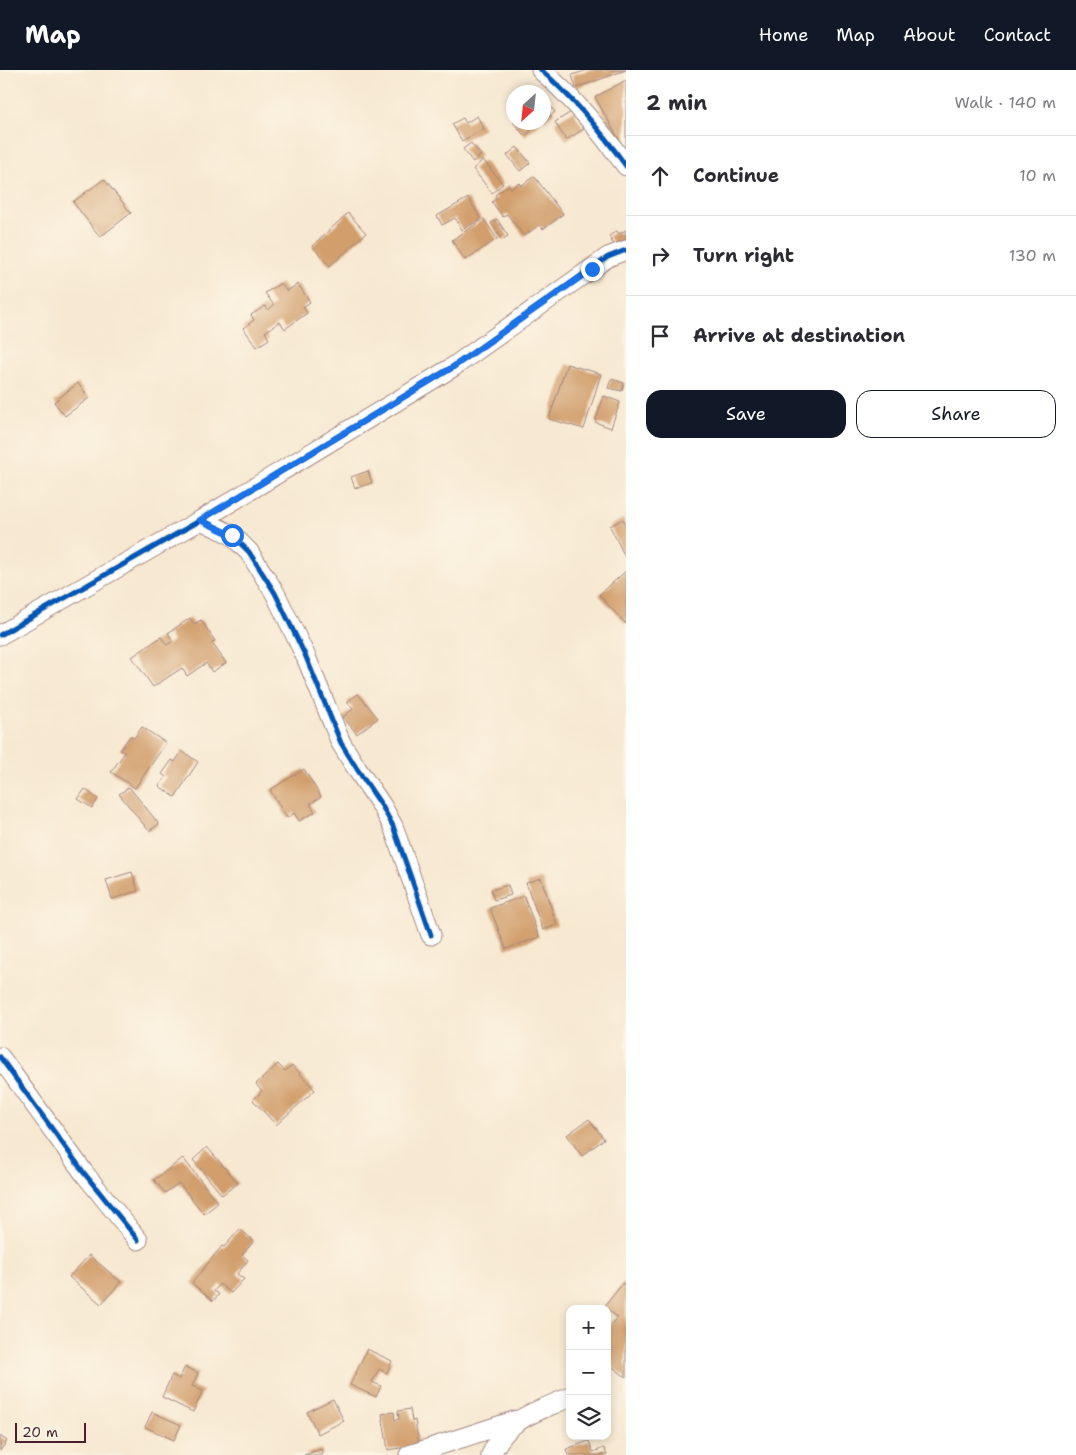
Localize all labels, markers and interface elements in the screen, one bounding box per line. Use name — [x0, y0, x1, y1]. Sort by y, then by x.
text: Map — [25, 19, 81, 51]
text: Home — [759, 23, 808, 47]
text: Map — [836, 23, 875, 47]
text: About — [903, 23, 956, 47]
text: Contact — [984, 23, 1051, 47]
north arrow — [506, 85, 551, 130]
text: 2 min — [646, 89, 707, 117]
text: Walk · 140 m — [954, 92, 1056, 113]
icon: ahead — [646, 162, 674, 190]
text: Continue — [693, 163, 779, 188]
text: 10 m — [1019, 165, 1056, 186]
icon: right — [646, 242, 674, 270]
text: Turn right — [693, 243, 794, 268]
text: 130 m — [1009, 245, 1056, 266]
route end — [581, 258, 604, 281]
icon: arrive — [646, 322, 674, 350]
text: Arrive at destination — [693, 323, 905, 348]
button: Save — [646, 390, 846, 438]
button: Share — [856, 390, 1056, 438]
route start — [221, 524, 244, 547]
map controls — [566, 1305, 611, 1440]
button: + — [566, 1305, 611, 1350]
button: − — [566, 1350, 611, 1395]
button: layers — [566, 1395, 611, 1440]
scale bar — [15, 1420, 86, 1443]
text: 20 m — [22, 1423, 58, 1441]

